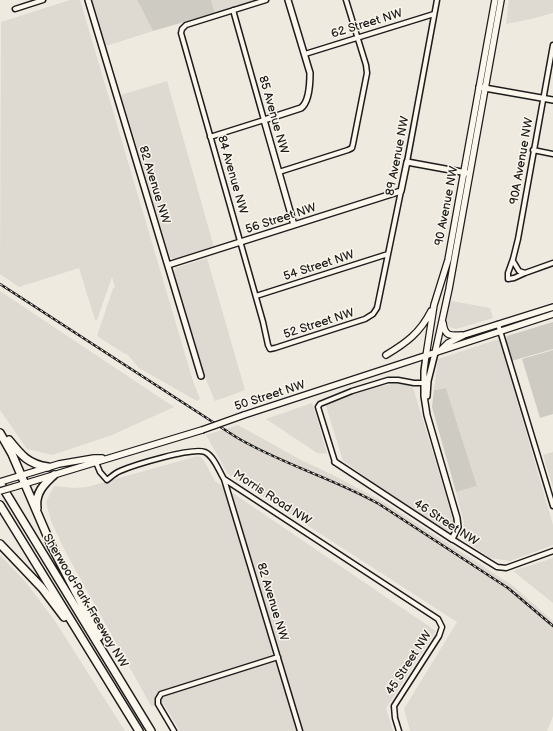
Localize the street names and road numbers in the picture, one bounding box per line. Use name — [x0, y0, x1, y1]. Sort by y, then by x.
street label: 62 Street NW — [330, 6, 404, 42]
street label: 85 Avenue NW — [255, 74, 291, 156]
street label: 89 Avenue NW — [383, 115, 413, 197]
street label: 90A Avenue NW — [507, 116, 537, 206]
street label: 84 Avenue NW — [214, 134, 250, 216]
street label: 82 Avenue NW — [135, 144, 173, 226]
street label: 90 Avenue NW — [432, 165, 462, 247]
street label: 56 Street NW — [244, 201, 318, 237]
street label: 54 Street NW — [282, 248, 356, 284]
street label: 52 Street NW — [282, 306, 356, 342]
street label: 50 Street NW — [233, 378, 307, 414]
street label: Morris Road NW — [230, 467, 314, 529]
street label: 46 Street NW — [411, 497, 481, 549]
street label: Sherwood Park Freeway NW — [39, 532, 131, 670]
street label: 82 Avenue NW — [253, 561, 291, 643]
street label: 45 Street NW — [383, 628, 435, 698]

